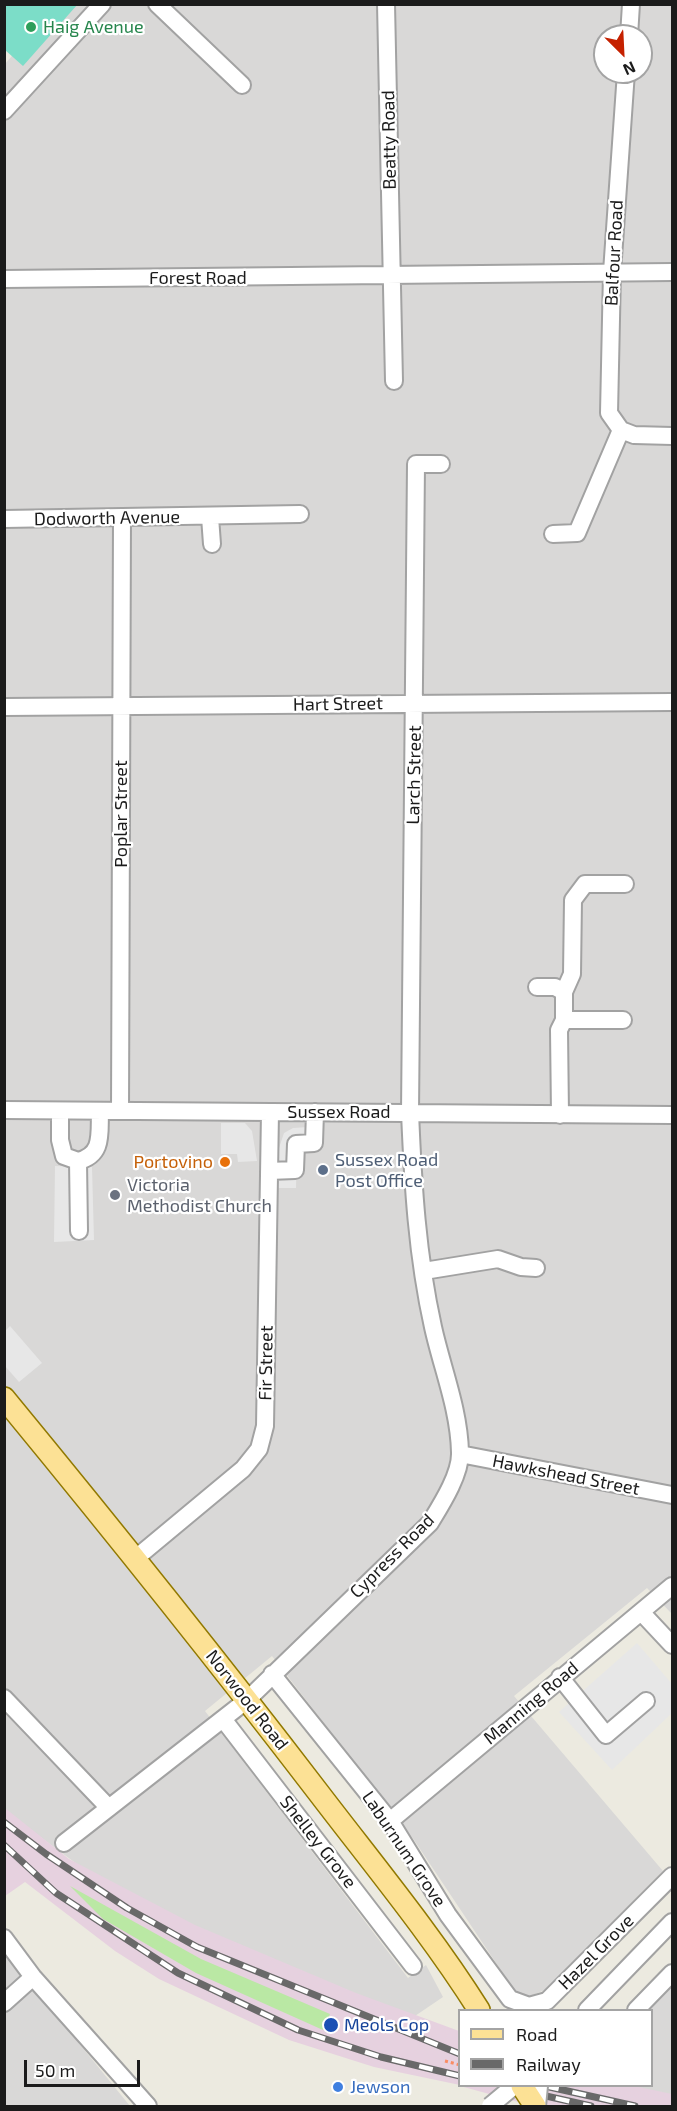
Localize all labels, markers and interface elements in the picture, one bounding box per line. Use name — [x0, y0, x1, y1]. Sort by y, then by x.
place label: Haig Avenue — [43, 16, 144, 38]
marker: Haig Avenue — [24, 20, 38, 34]
north arrow — [593, 24, 653, 84]
text: N — [621, 58, 639, 80]
street label: Beatty Road — [377, 90, 401, 190]
street label: Balfour Road — [600, 199, 628, 307]
street label: Forest Road — [149, 267, 247, 289]
street label: Dodworth Avenue — [34, 506, 180, 530]
street label: Hart Street — [293, 692, 383, 716]
street label: Larch Street — [402, 725, 426, 825]
street label: Poplar Street — [110, 760, 132, 868]
street label: Sussex Road — [287, 1101, 391, 1123]
place label: Sussex Road Post Office — [335, 1149, 438, 1192]
place label: Portovino — [133, 1151, 213, 1173]
marker: Portovino — [218, 1155, 232, 1169]
marker: Sussex Road Post Office — [316, 1163, 330, 1177]
place label: Victoria Methodist Church — [127, 1174, 272, 1216]
marker: Victoria Methodist Church — [108, 1188, 122, 1202]
street label: Fir Street — [255, 1325, 277, 1401]
street label: Hawkshead Street — [491, 1450, 641, 1500]
street label: Cypress Road — [345, 1509, 439, 1603]
street label: Norwood Road — [201, 1646, 293, 1754]
street label: Manning Road — [479, 1657, 583, 1749]
street label: Laburnum Grove — [357, 1787, 451, 1911]
street label: Shelley Grove — [275, 1791, 361, 1893]
street label: Hazel Grove — [554, 1910, 638, 1994]
legend — [458, 2009, 653, 2087]
place label: Meols Cop — [344, 2014, 429, 2036]
marker: Meols Cop — [322, 2016, 340, 2034]
text: Road — [516, 2023, 557, 2045]
scale bar — [27, 2048, 142, 2086]
text: Railway — [516, 2053, 581, 2075]
text: 50 m — [35, 2059, 75, 2081]
place label: Jewson — [350, 2076, 410, 2098]
marker: Jewson — [331, 2080, 345, 2094]

